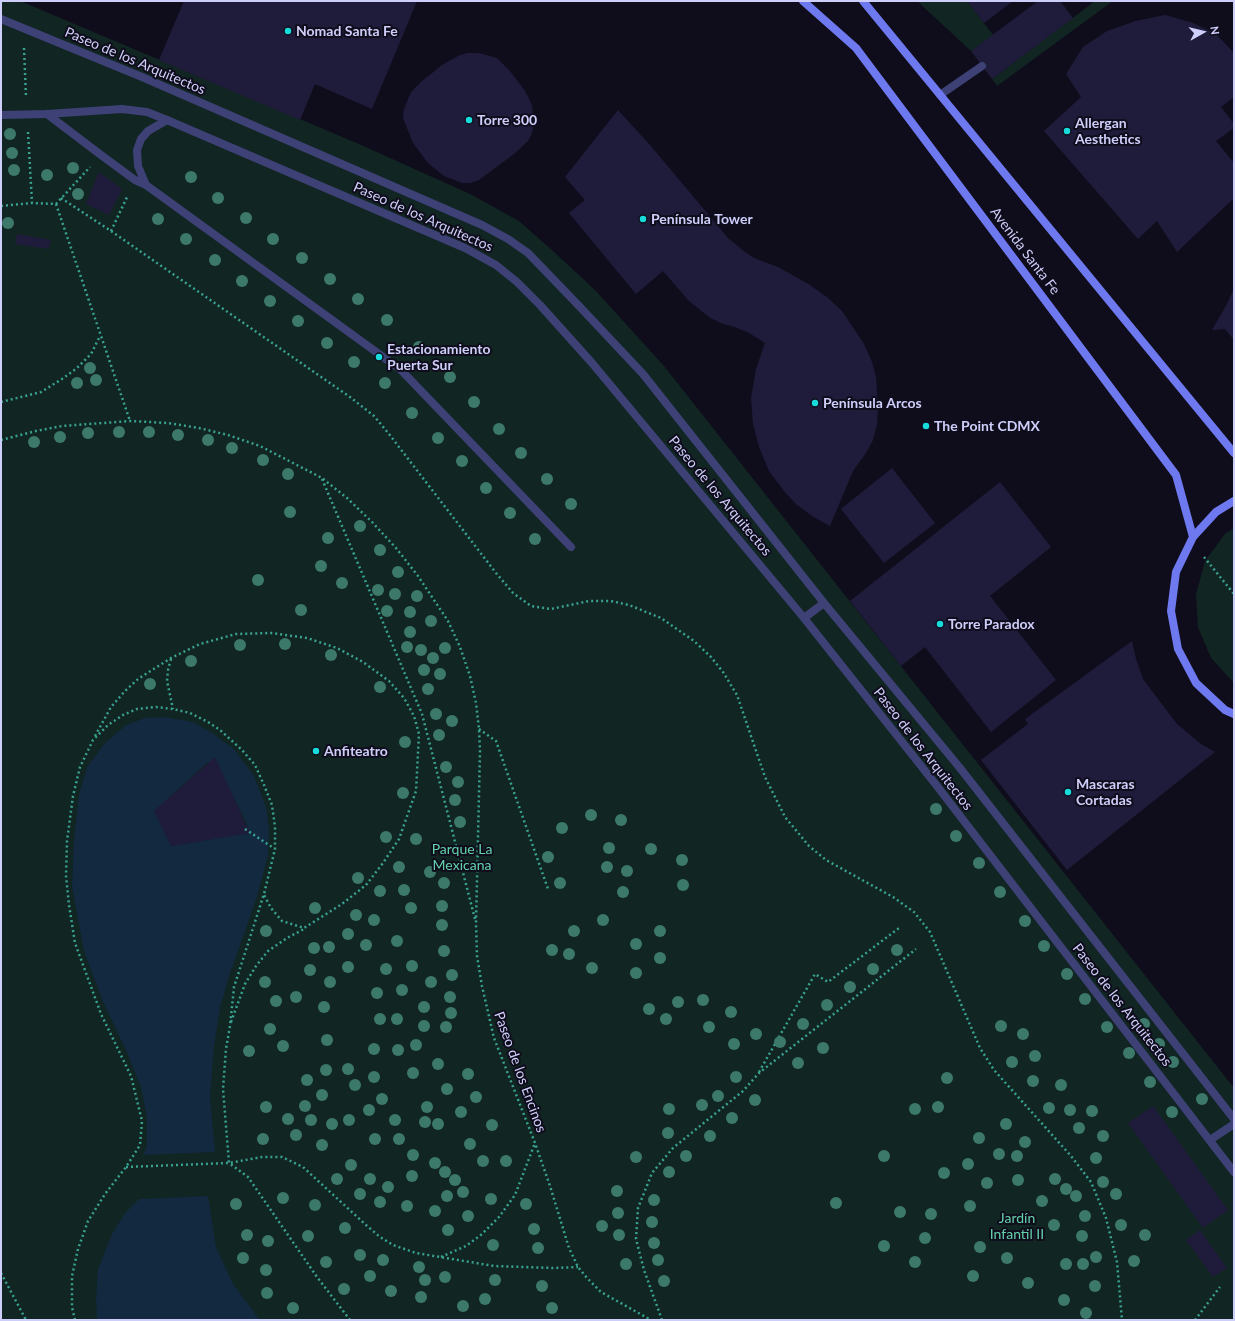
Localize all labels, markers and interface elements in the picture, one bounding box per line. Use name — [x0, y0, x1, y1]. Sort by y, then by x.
north arrow — [1183, 12, 1223, 52]
place label: Nomad Santa Fe — [296, 23, 398, 39]
street label: Paseo de los Arquitectos — [62, 24, 208, 98]
text: N — [1208, 25, 1222, 35]
marker: Nomad Santa Fe — [283, 26, 293, 36]
place label: Torre 300 — [477, 112, 537, 128]
marker: Torre 300 — [464, 115, 474, 125]
place label: Allergan Aesthetics — [1075, 115, 1141, 148]
marker: Allergan Aesthetics — [1062, 126, 1072, 136]
street label: Paseo de los Arquitectos — [351, 179, 495, 255]
street label: Avenida Santa Fe — [987, 204, 1063, 298]
place label: Península Tower — [651, 211, 753, 227]
marker: Península Tower — [638, 214, 648, 224]
place label: Estacionamiento Puerta Sur — [387, 341, 491, 374]
marker: Estacionamiento Puerta Sur — [374, 352, 384, 362]
place label: Península Arcos — [823, 395, 922, 411]
marker: Península Arcos — [810, 398, 820, 408]
place label: The Point CDMX — [934, 418, 1040, 434]
marker: The Point CDMX — [921, 421, 931, 431]
street label: Paseo de los Arquitectos — [665, 433, 775, 559]
place label: Torre Paradox — [948, 616, 1035, 632]
marker: Torre Paradox — [935, 619, 945, 629]
street label: Paseo de los Arquitectos — [870, 684, 976, 814]
place label: Anfiteatro — [324, 743, 388, 759]
marker: Anfiteatro — [311, 746, 321, 756]
place label: Mascaras Cortadas — [1076, 776, 1135, 808]
marker: Mascaras Cortadas — [1063, 787, 1073, 797]
park label: Parque La Mexicana — [432, 841, 492, 874]
street label: Paseo de los Arquitectos — [1069, 940, 1175, 1070]
street label: Paseo de los Encinos — [490, 1009, 550, 1135]
park label: Jardín Infantil II — [990, 1210, 1044, 1242]

